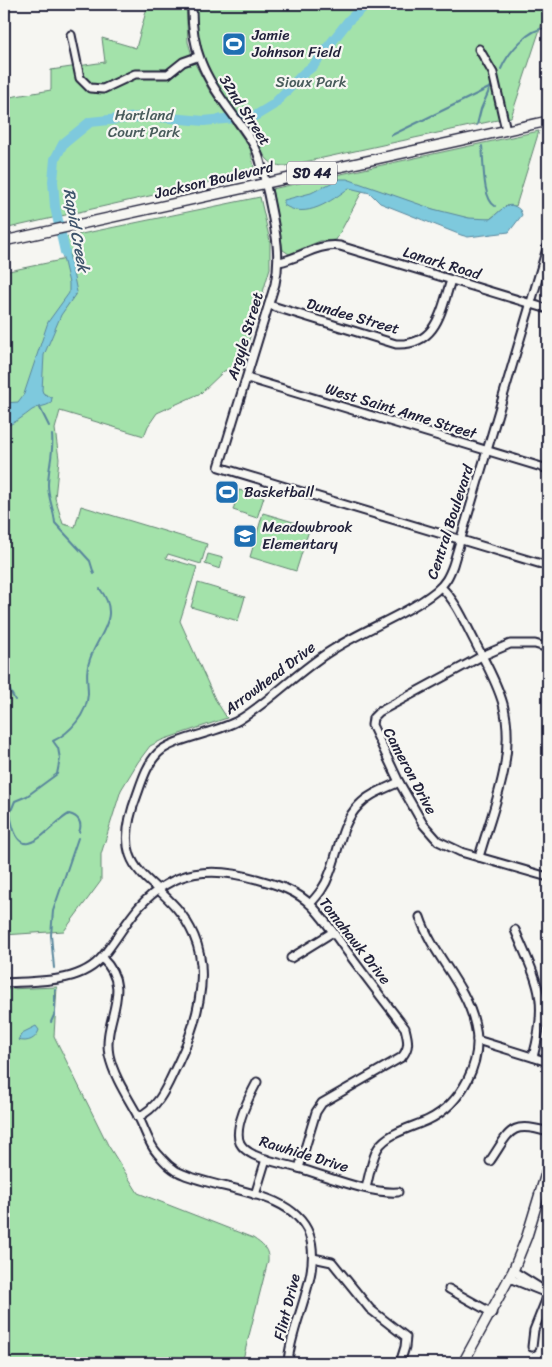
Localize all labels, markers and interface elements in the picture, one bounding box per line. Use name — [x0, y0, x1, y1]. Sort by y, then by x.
place label: Jamie Johnson Field — [251, 22, 342, 65]
sports icon: Jamie Johnson Field — [221, 31, 247, 57]
street label: 32nd Street — [212, 69, 278, 151]
park label: Sioux Park — [275, 69, 347, 95]
park label: Hartland Court Park — [108, 102, 181, 145]
street label: Jackson Boulevard — [151, 153, 277, 207]
road number: SD 44 — [287, 162, 337, 184]
water label: Rapid Creek — [55, 186, 99, 277]
street label: Lanark Road — [400, 239, 485, 287]
street label: Argyle Street — [219, 288, 271, 384]
street label: Dundee Street — [304, 290, 403, 342]
street label: West Saint Anne Street — [322, 376, 481, 447]
street label: Central Boulevard — [419, 460, 481, 583]
sports icon: Basketball — [214, 479, 240, 505]
place label: Basketball — [244, 479, 315, 505]
place label: Meadowbrook Elementary — [262, 514, 353, 557]
school or university icon: Meadowbrook Elementary — [232, 523, 258, 549]
street label: Arrowhead Drive — [218, 635, 322, 722]
street label: Cameron Drive — [376, 723, 444, 820]
street label: Tomahawk Drive — [312, 892, 398, 991]
street label: Rawhide Drive — [256, 1128, 352, 1180]
street label: Flint Drive — [266, 1271, 308, 1343]

